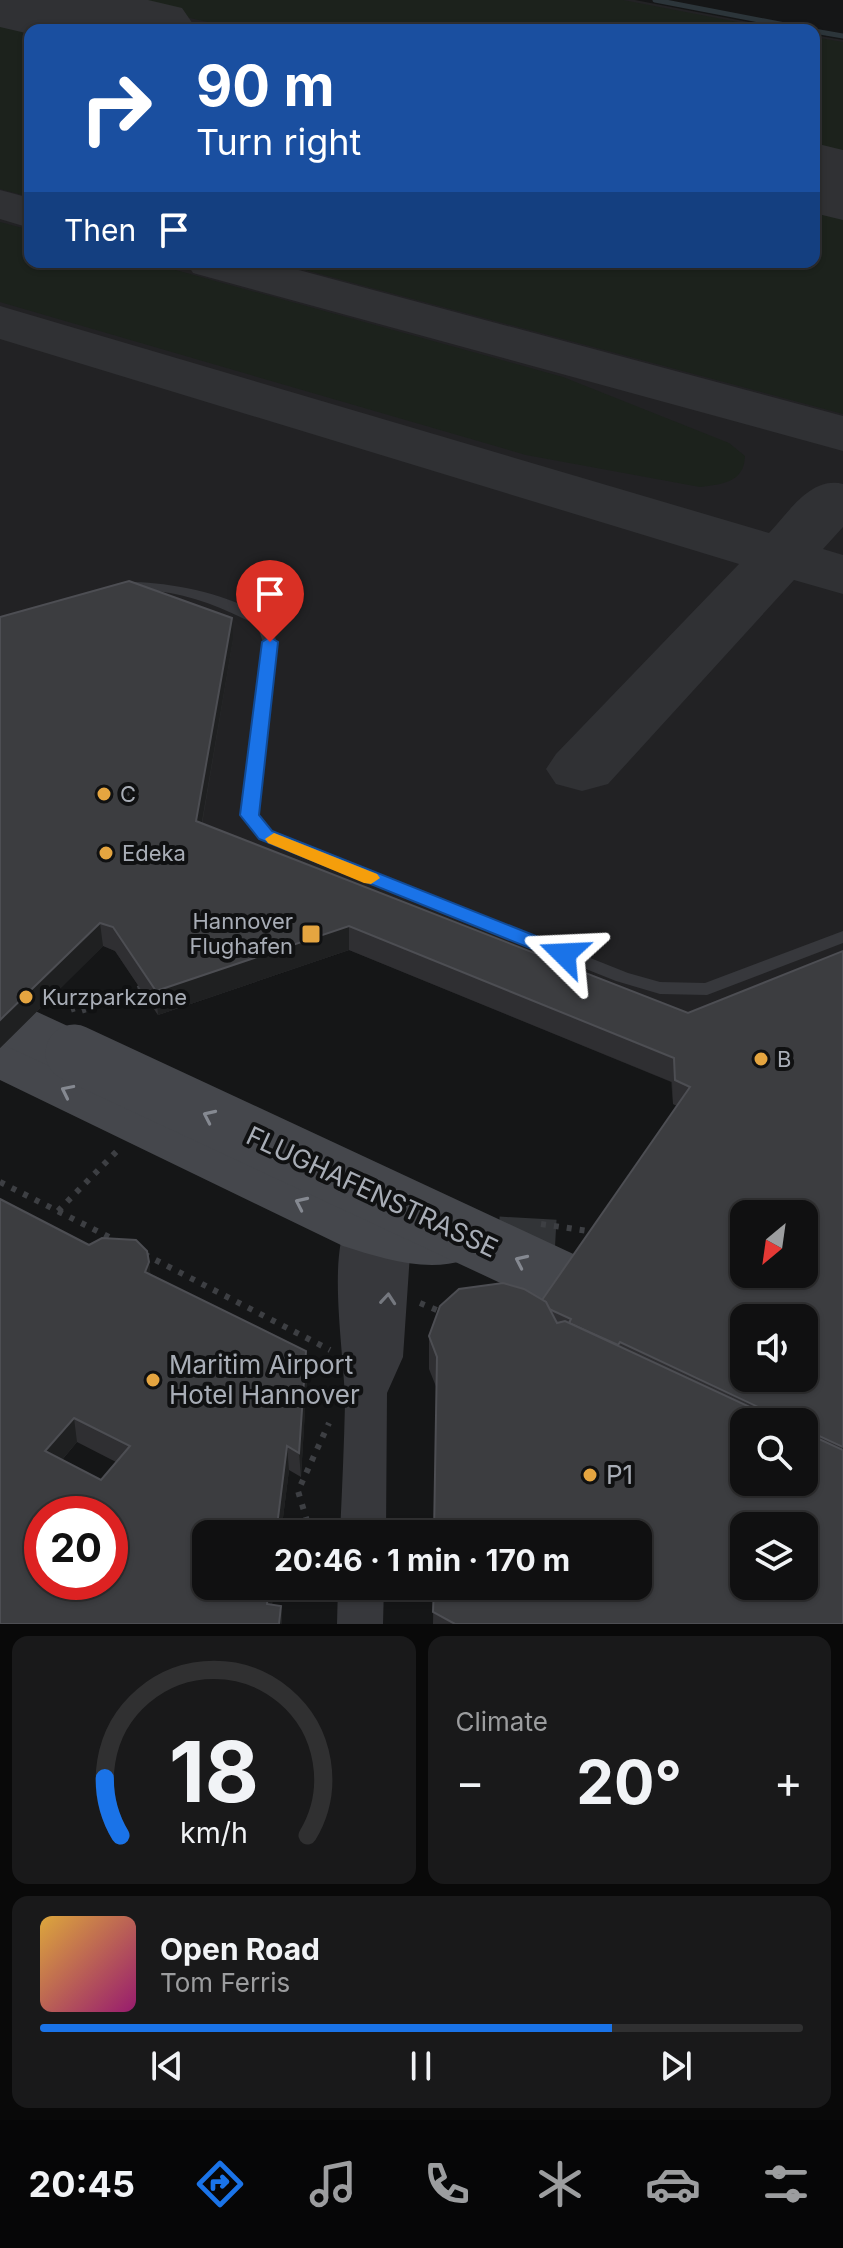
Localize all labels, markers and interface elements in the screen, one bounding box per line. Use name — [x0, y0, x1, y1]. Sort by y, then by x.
text: 90 m — [196, 52, 335, 120]
icon: right — [64, 56, 168, 160]
text: Turn right — [196, 120, 361, 164]
icon: arrive — [152, 208, 196, 252]
text: Then — [64, 212, 136, 248]
pin — [236, 560, 304, 642]
icon: arrive — [248, 572, 292, 616]
place label: C — [120, 781, 136, 807]
marker: C — [95, 785, 113, 803]
place label: Edeka — [122, 840, 186, 866]
marker: Edeka — [97, 844, 115, 862]
place label: Hannover Flughafen — [189, 908, 293, 959]
position arrow — [522, 912, 606, 996]
marker: Hannover Flughafen — [300, 923, 322, 945]
place label: Kurzparkzone — [42, 984, 187, 1010]
marker: Kurzparkzone — [17, 988, 35, 1006]
place label: B — [777, 1046, 791, 1072]
marker: B — [752, 1050, 770, 1068]
one-way arrow — [60, 1085, 75, 1101]
one-way arrow — [203, 1110, 217, 1126]
street label: FLUGHAFENSTRASSE — [242, 1120, 503, 1263]
one-way arrow — [295, 1197, 310, 1213]
north arrow — [730, 1200, 818, 1288]
map controls — [730, 1200, 818, 1600]
one-way arrow — [514, 1255, 529, 1271]
one-way arrow — [379, 1292, 396, 1305]
button: sound — [730, 1304, 818, 1392]
place label: Maritim Airport Hotel Hannover — [169, 1349, 360, 1410]
marker: Maritim Airport Hotel Hannover — [144, 1371, 162, 1389]
button: search — [730, 1408, 818, 1496]
place label: P1 — [606, 1459, 633, 1490]
marker: P1 — [581, 1466, 599, 1484]
speed limit sign: 20 — [24, 1496, 128, 1600]
button: layers — [730, 1512, 818, 1600]
text: 20:46 · 1 min · 170 m — [274, 1542, 570, 1578]
text: Climate — [456, 1706, 548, 1737]
text: 18 — [169, 1721, 259, 1822]
text: 20° — [576, 1746, 682, 1818]
text: − — [456, 1755, 485, 1809]
text: + — [774, 1755, 803, 1809]
text: km/h — [180, 1815, 248, 1850]
text: Open Road — [160, 1931, 320, 1967]
text: Tom Ferris — [160, 1967, 290, 1998]
icon: previous — [145, 2044, 189, 2088]
icon: pause — [399, 2044, 443, 2088]
icon: next — [654, 2044, 698, 2088]
icon: directions — [192, 2156, 248, 2212]
icon: music — [305, 2156, 361, 2212]
icon: phone — [419, 2156, 475, 2212]
icon: climate — [532, 2156, 588, 2212]
icon: car — [645, 2156, 701, 2212]
icon: filters — [758, 2156, 814, 2212]
text: 20:45 — [29, 2162, 135, 2206]

